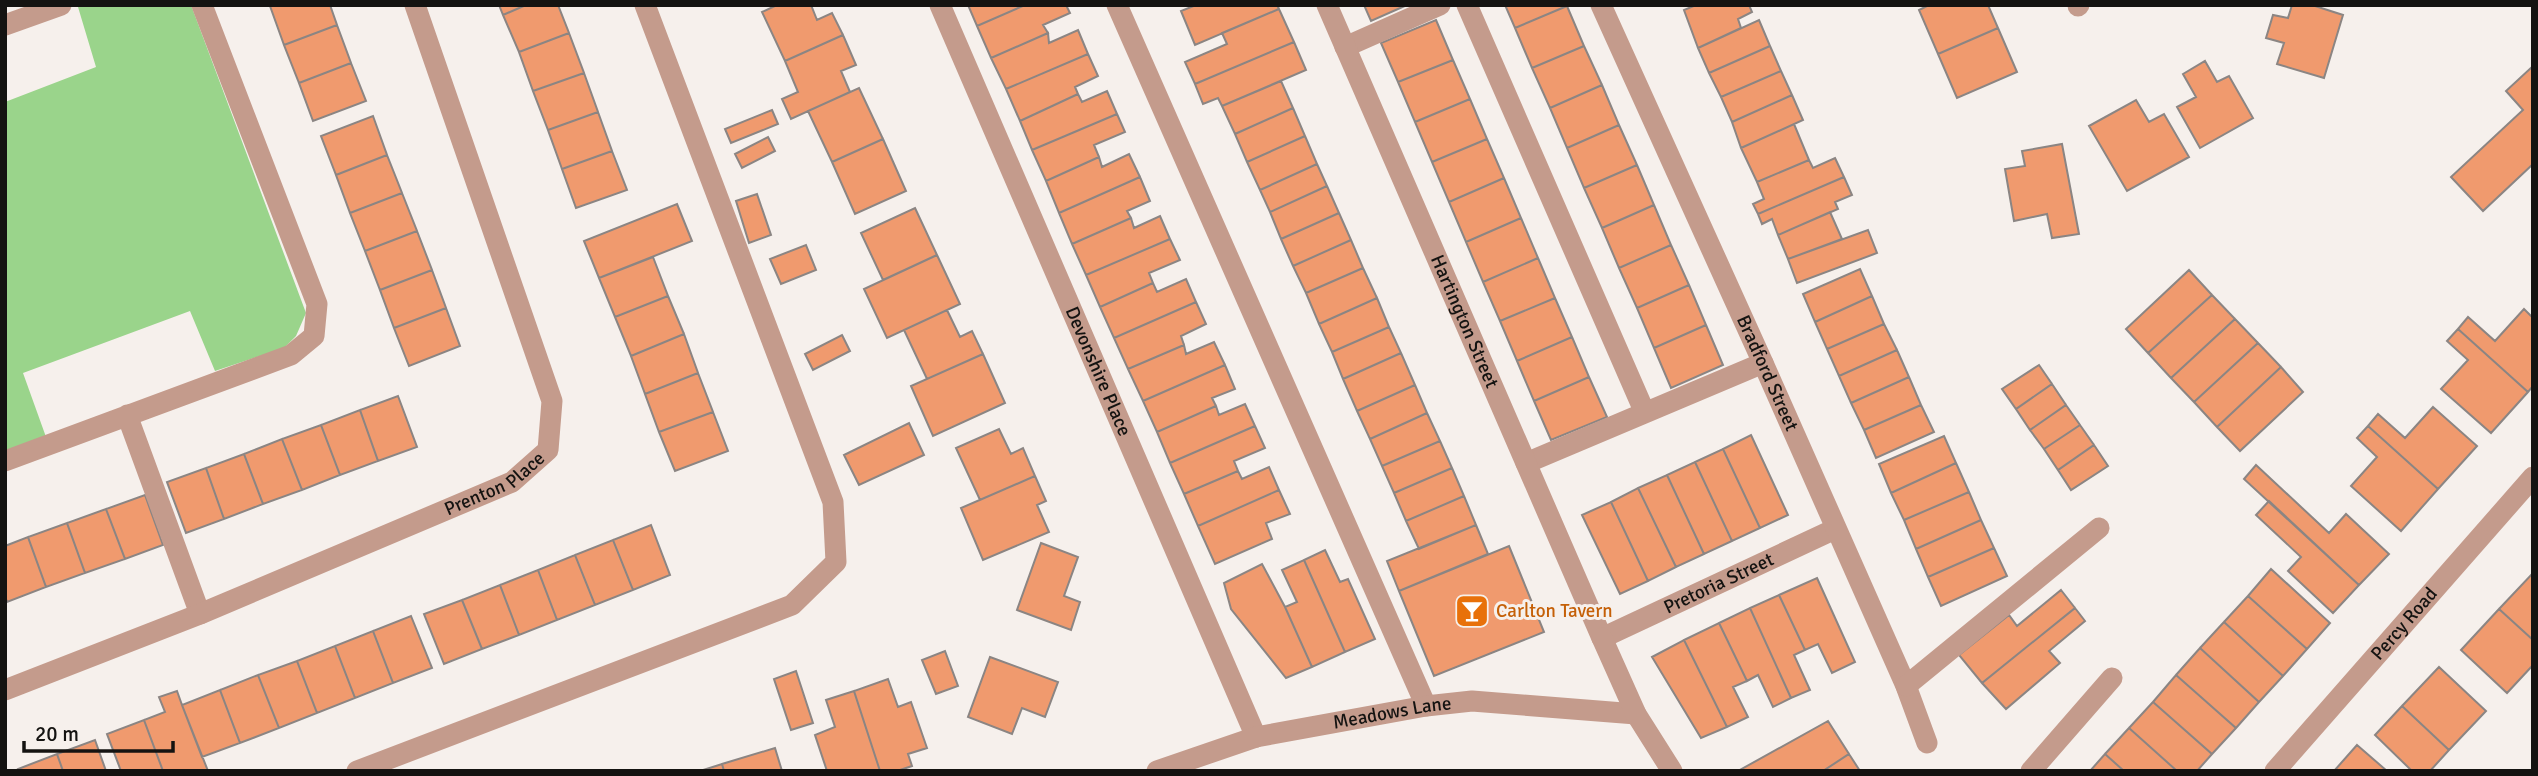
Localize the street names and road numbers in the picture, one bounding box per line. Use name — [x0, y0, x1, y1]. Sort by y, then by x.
street label: Hartington Street — [1425, 251, 1504, 392]
street label: Devonshire Place — [1060, 303, 1137, 440]
street label: Bradford Street — [1731, 311, 1804, 435]
street label: Prenton Place — [441, 446, 550, 521]
street label: Pretoria Street — [1660, 547, 1778, 619]
street label: Percy Road — [2366, 582, 2443, 665]
street label: Meadows Lane — [1331, 691, 1453, 735]

